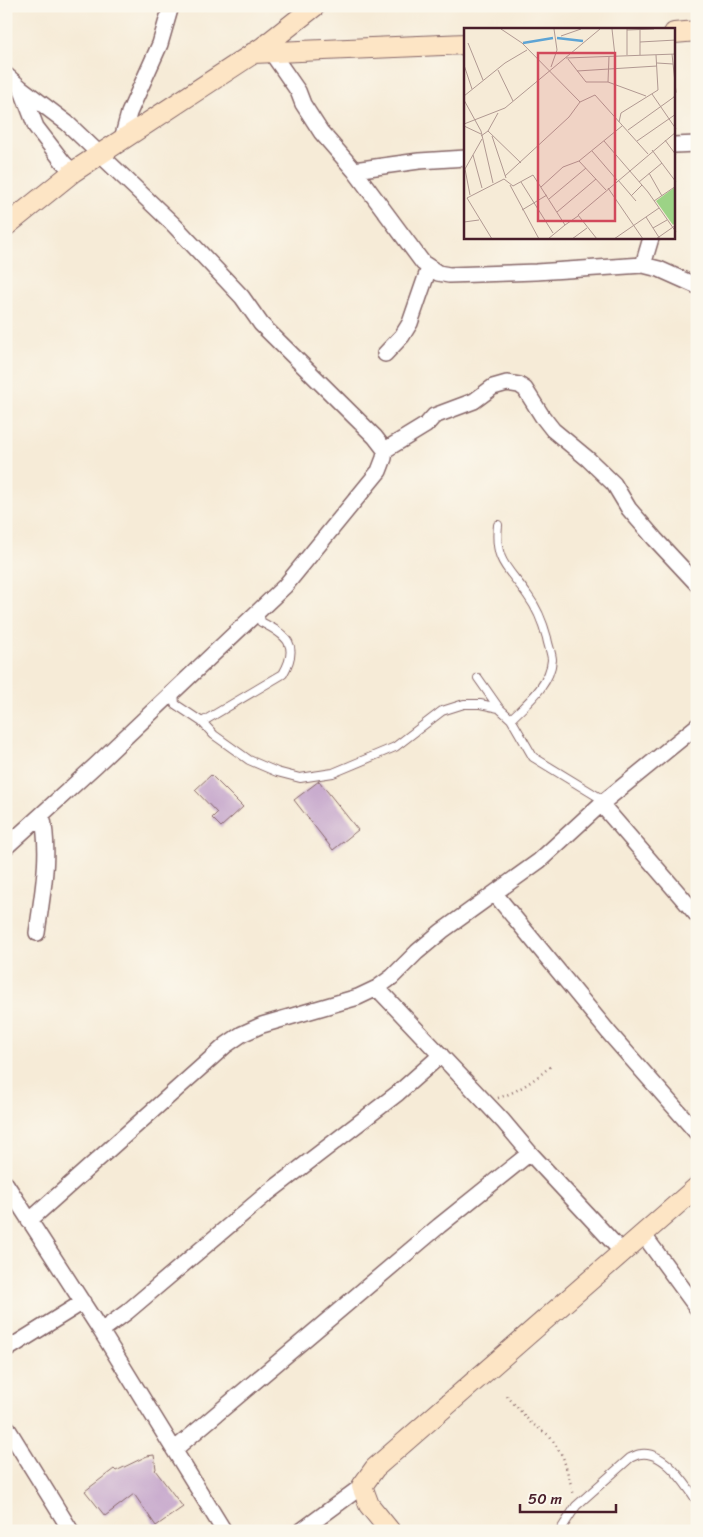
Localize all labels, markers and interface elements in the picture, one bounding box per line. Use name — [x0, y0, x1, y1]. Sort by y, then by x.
inset map — [464, 28, 676, 239]
scale bar — [520, 1482, 617, 1514]
text: 50 m — [528, 1486, 563, 1512]

